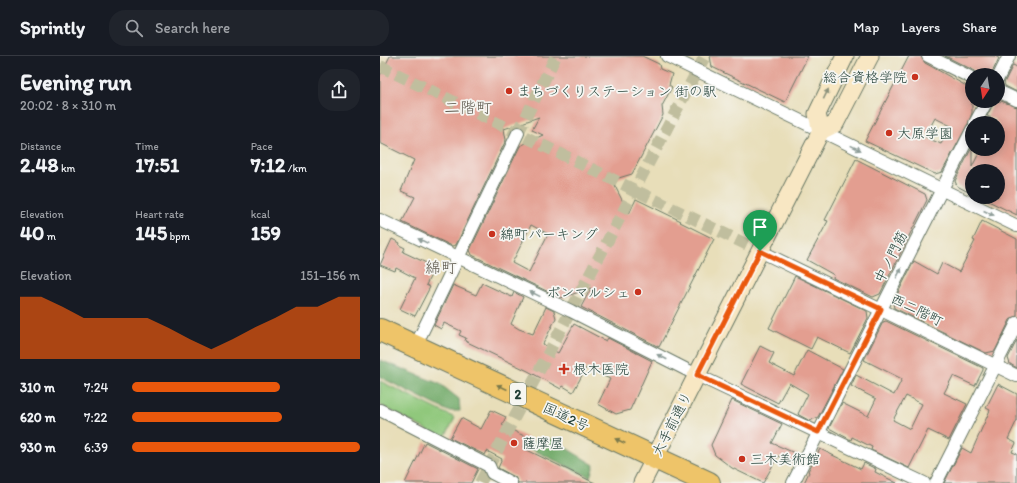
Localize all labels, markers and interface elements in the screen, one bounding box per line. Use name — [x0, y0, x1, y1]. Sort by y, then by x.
search box — [109, 10, 389, 46]
text: Sprintly — [20, 16, 85, 39]
icon: search — [123, 17, 145, 39]
text: Search here — [155, 19, 230, 37]
text: Map — [854, 19, 879, 36]
text: Layers — [901, 19, 940, 36]
text: Share — [962, 19, 997, 36]
north arrow — [965, 68, 1005, 108]
map controls — [965, 68, 1005, 204]
text: Evening run — [20, 69, 132, 96]
button: share — [318, 69, 360, 111]
place label: 総合資格学院 — [823, 69, 907, 86]
marker: 総合資格学院 — [910, 72, 920, 82]
place label: まちづくりステーション 街の駅 — [517, 83, 717, 100]
marker: まちづくりステーション 街の駅 — [504, 86, 514, 96]
one-way arrow — [823, 89, 829, 100]
text: 20:02 · 8 × 310 m — [20, 98, 116, 113]
district label: 二階町 — [444, 98, 492, 117]
button: + — [965, 116, 1005, 156]
place label: 大原学園 — [897, 125, 953, 142]
marker: 大原学園 — [884, 128, 894, 138]
text: Distance — [20, 140, 61, 153]
text: Time — [135, 140, 159, 153]
text: Pace — [251, 140, 273, 153]
one-way arrow — [851, 145, 862, 151]
text: 2.48 — [20, 153, 58, 177]
text: 17:51 — [135, 153, 179, 177]
text: 7:12 — [251, 153, 285, 177]
text: km — [58, 162, 75, 175]
text: /km — [285, 162, 307, 175]
button: − — [965, 164, 1005, 204]
text: Elevation — [20, 208, 64, 221]
text: Heart rate — [135, 208, 184, 221]
text: kcal — [251, 208, 270, 221]
pin — [743, 210, 777, 251]
one-way arrow — [983, 210, 995, 216]
icon: arrive — [749, 216, 771, 238]
text: 40 — [20, 221, 44, 245]
text: 145 — [135, 221, 167, 245]
text: 159 — [251, 221, 281, 245]
place label: 綿町パーキング — [500, 226, 598, 243]
street label: 中ノ門筋 — [871, 228, 911, 286]
marker: 綿町パーキング — [487, 229, 497, 239]
text: m — [44, 230, 56, 243]
text: bpm — [167, 230, 190, 243]
one-way arrow — [418, 238, 429, 244]
district label: 綿町 — [425, 258, 457, 277]
text: Elevation — [20, 268, 72, 283]
text: 151–156 m — [300, 268, 360, 283]
one-way arrow — [896, 268, 902, 279]
place label: ボンマルシェ — [546, 284, 630, 301]
marker: ボンマルシェ — [633, 287, 643, 297]
street label: 西二階町 — [888, 290, 946, 330]
one-way arrow — [530, 291, 541, 297]
one-way arrow — [657, 354, 668, 360]
place label: 根木医院 — [573, 361, 629, 378]
marker: 根木医院 — [558, 363, 570, 375]
text: 310 m — [20, 380, 55, 395]
text: 7:24 — [84, 380, 108, 395]
road number: 2 — [510, 383, 526, 405]
one-way arrow — [496, 384, 508, 390]
street label: 大手前通り — [649, 389, 695, 459]
street label: 国道2号 — [540, 399, 592, 435]
text: 620 m — [20, 410, 56, 425]
text: 7:22 — [84, 410, 107, 425]
place label: 薩摩屋 — [522, 435, 564, 452]
marker: 薩摩屋 — [509, 438, 519, 448]
one-way arrow — [614, 438, 626, 444]
text: 930 m — [20, 440, 56, 455]
text: 6:39 — [84, 440, 108, 455]
place label: 三木美術館 — [750, 451, 820, 468]
marker: 三木美術館 — [737, 454, 747, 464]

